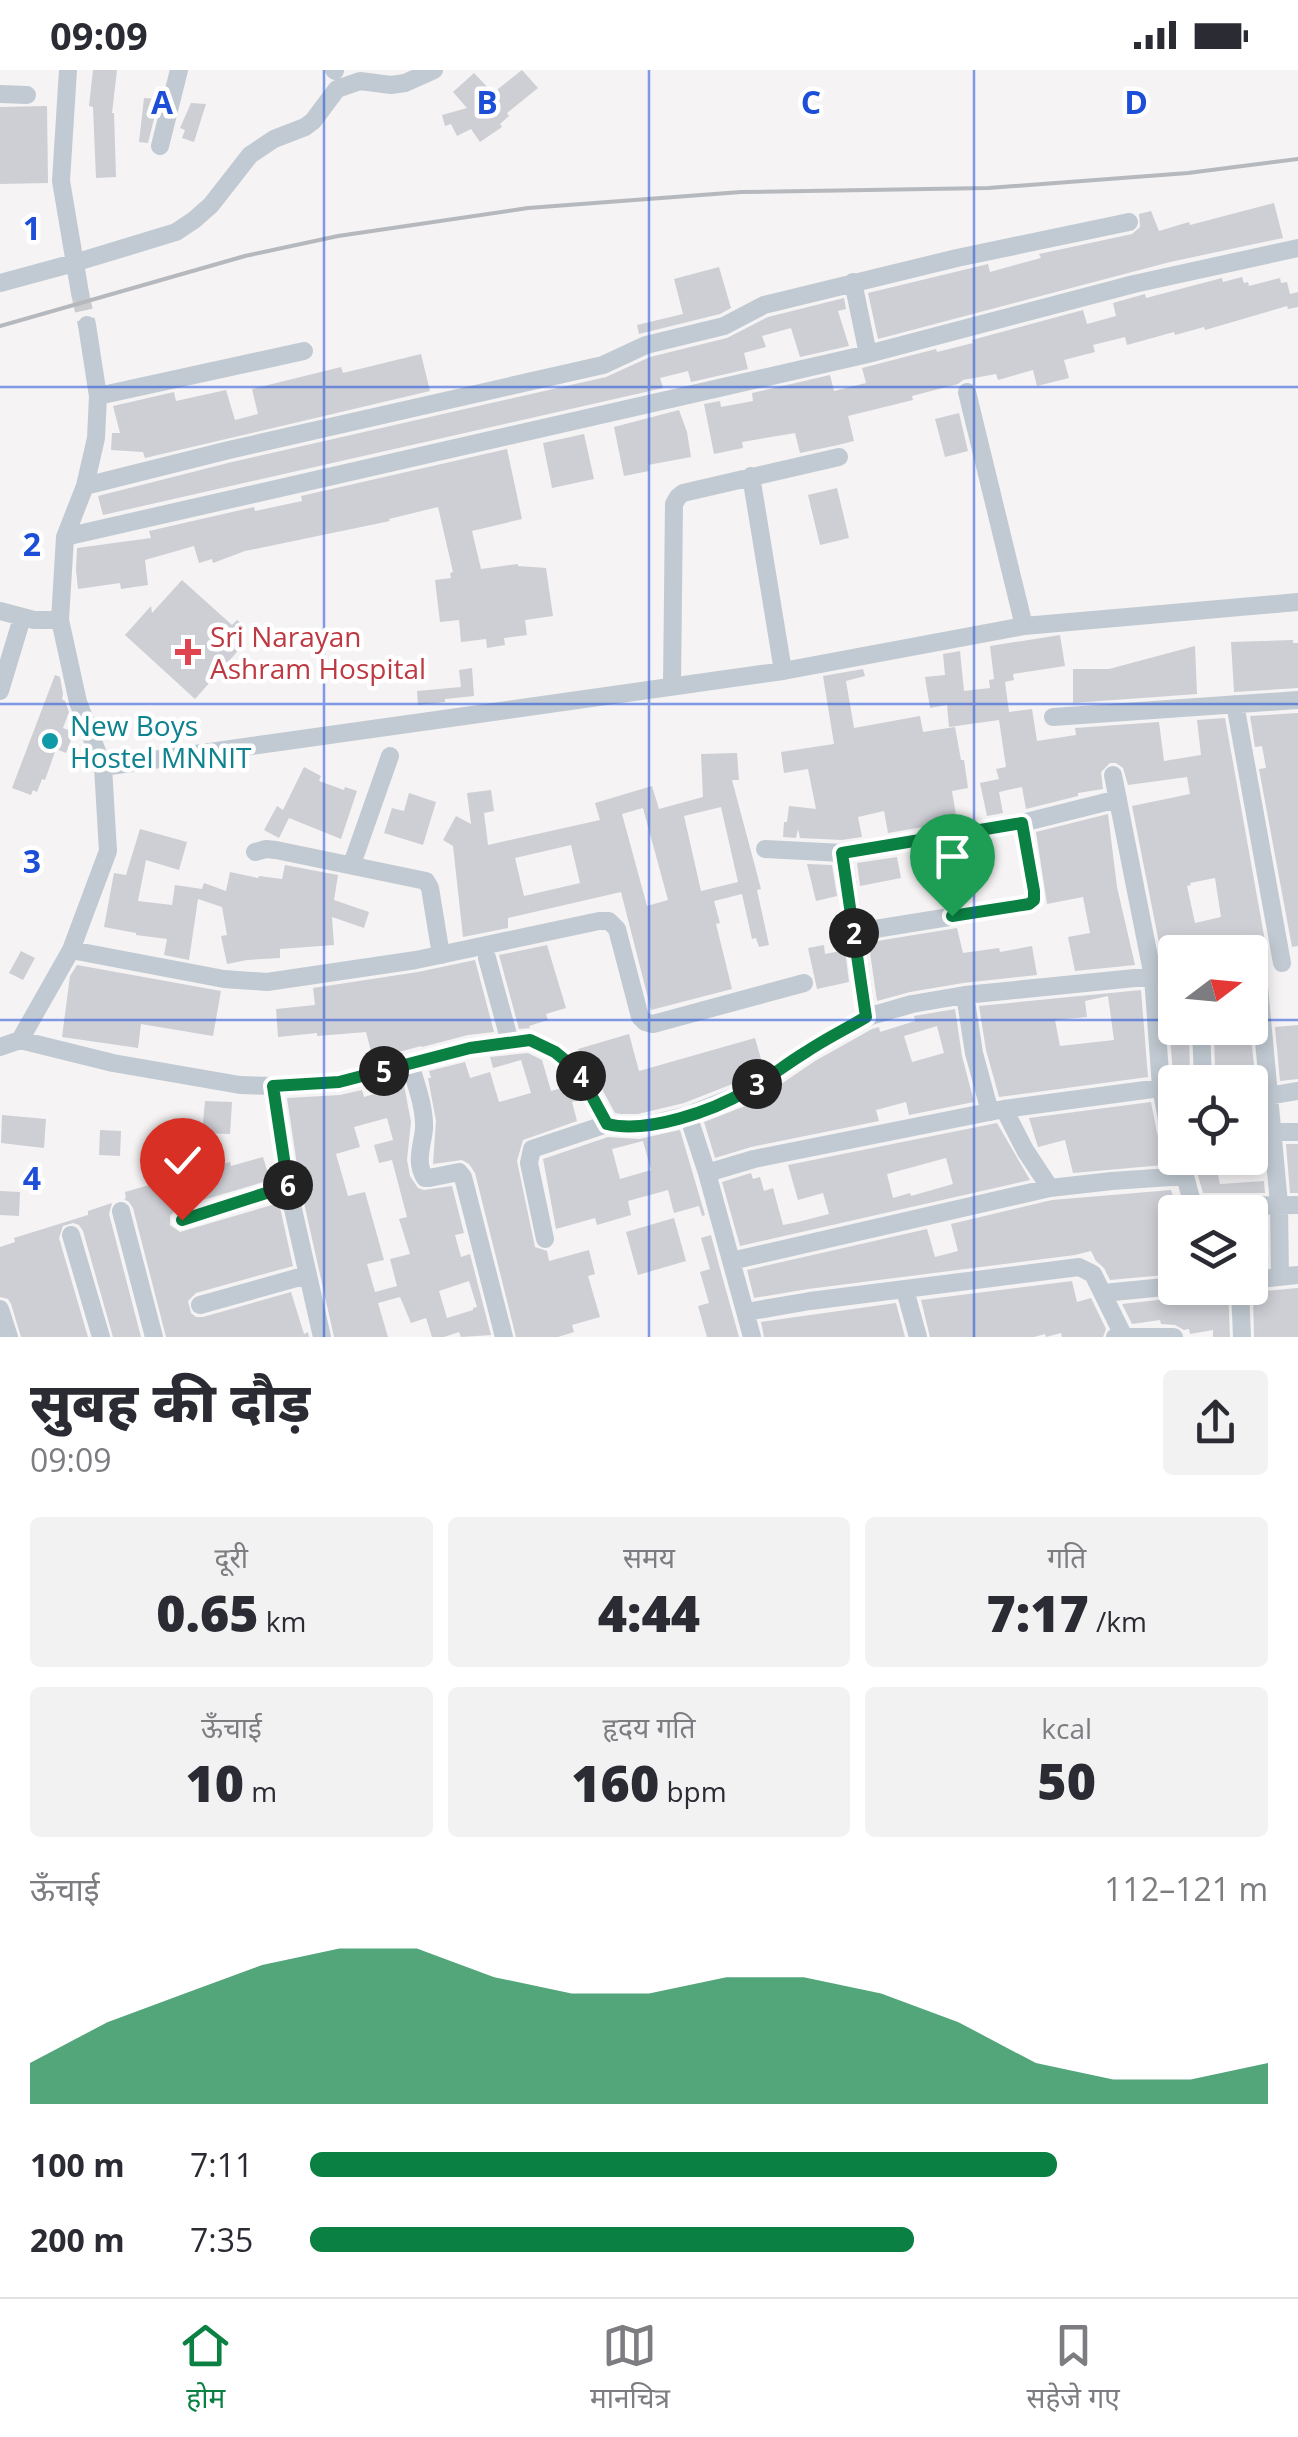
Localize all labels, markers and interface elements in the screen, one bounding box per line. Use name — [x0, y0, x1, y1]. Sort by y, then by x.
text: 09:09 — [50, 9, 148, 61]
text: A — [151, 80, 174, 123]
text: B — [476, 80, 498, 123]
text: C — [801, 80, 821, 123]
text: D — [1124, 80, 1148, 123]
text: 1 — [23, 206, 41, 249]
text: 2 — [23, 522, 41, 565]
place label: Sri Narayan Ashram Hospital — [210, 617, 426, 687]
marker: Sri Narayan Ashram Hospital — [175, 639, 201, 665]
place label: New Boys Hostel MNNIT — [70, 706, 252, 776]
marker: New Boys Hostel MNNIT — [39, 730, 61, 752]
pin — [910, 814, 995, 917]
icon: arrive — [925, 829, 980, 884]
text: 3 — [23, 839, 41, 882]
pin: 2 — [829, 908, 879, 958]
text: 2 — [846, 914, 862, 952]
north arrow — [1158, 935, 1268, 1045]
map controls — [1158, 935, 1268, 1305]
pin: 5 — [359, 1046, 409, 1096]
pin: 4 — [556, 1051, 606, 1101]
text: 5 — [376, 1052, 392, 1090]
text: 4 — [573, 1057, 589, 1095]
pin: 3 — [732, 1059, 782, 1109]
text: 3 — [749, 1065, 765, 1103]
button: locate — [1158, 1065, 1268, 1175]
pin — [140, 1118, 225, 1221]
icon: check — [155, 1133, 210, 1188]
text: 4 — [23, 1156, 41, 1199]
pin: 6 — [263, 1160, 313, 1210]
text: 6 — [280, 1166, 296, 1204]
button: layers — [1158, 1195, 1268, 1305]
text: सुबह की दौड़ — [30, 1363, 310, 1438]
button: share — [1163, 1370, 1268, 1475]
text: 09:09 — [30, 1438, 112, 1481]
text: दूरी — [215, 1538, 248, 1576]
text: समय — [623, 1538, 675, 1576]
text: गति — [1047, 1538, 1086, 1576]
text: 0.65 — [156, 1579, 259, 1647]
text: 4:44 — [598, 1579, 700, 1647]
text: 7:17 — [986, 1579, 1089, 1647]
text: km — [259, 1602, 306, 1640]
text: /km — [1089, 1602, 1147, 1640]
text: ऊँचाई — [201, 1708, 262, 1746]
text: हृदय गति — [603, 1708, 695, 1746]
text: kcal — [1041, 1709, 1092, 1747]
text: 50 — [1037, 1747, 1096, 1815]
text: 10 — [185, 1749, 244, 1817]
text: 160 — [571, 1749, 659, 1817]
text: m — [244, 1772, 277, 1810]
text: bpm — [659, 1772, 727, 1810]
text: ऊँचाई — [30, 1867, 99, 1910]
text: 112–121 m — [1104, 1867, 1268, 1910]
text: 100 m — [30, 2143, 125, 2186]
text: 7:11 — [190, 2143, 253, 2186]
text: 200 m — [30, 2218, 125, 2261]
text: 7:35 — [190, 2218, 253, 2261]
tab: होम — [178, 2318, 233, 2419]
tab: मानचित्र — [590, 2318, 670, 2419]
tab: सहेजे गए — [1027, 2318, 1120, 2419]

